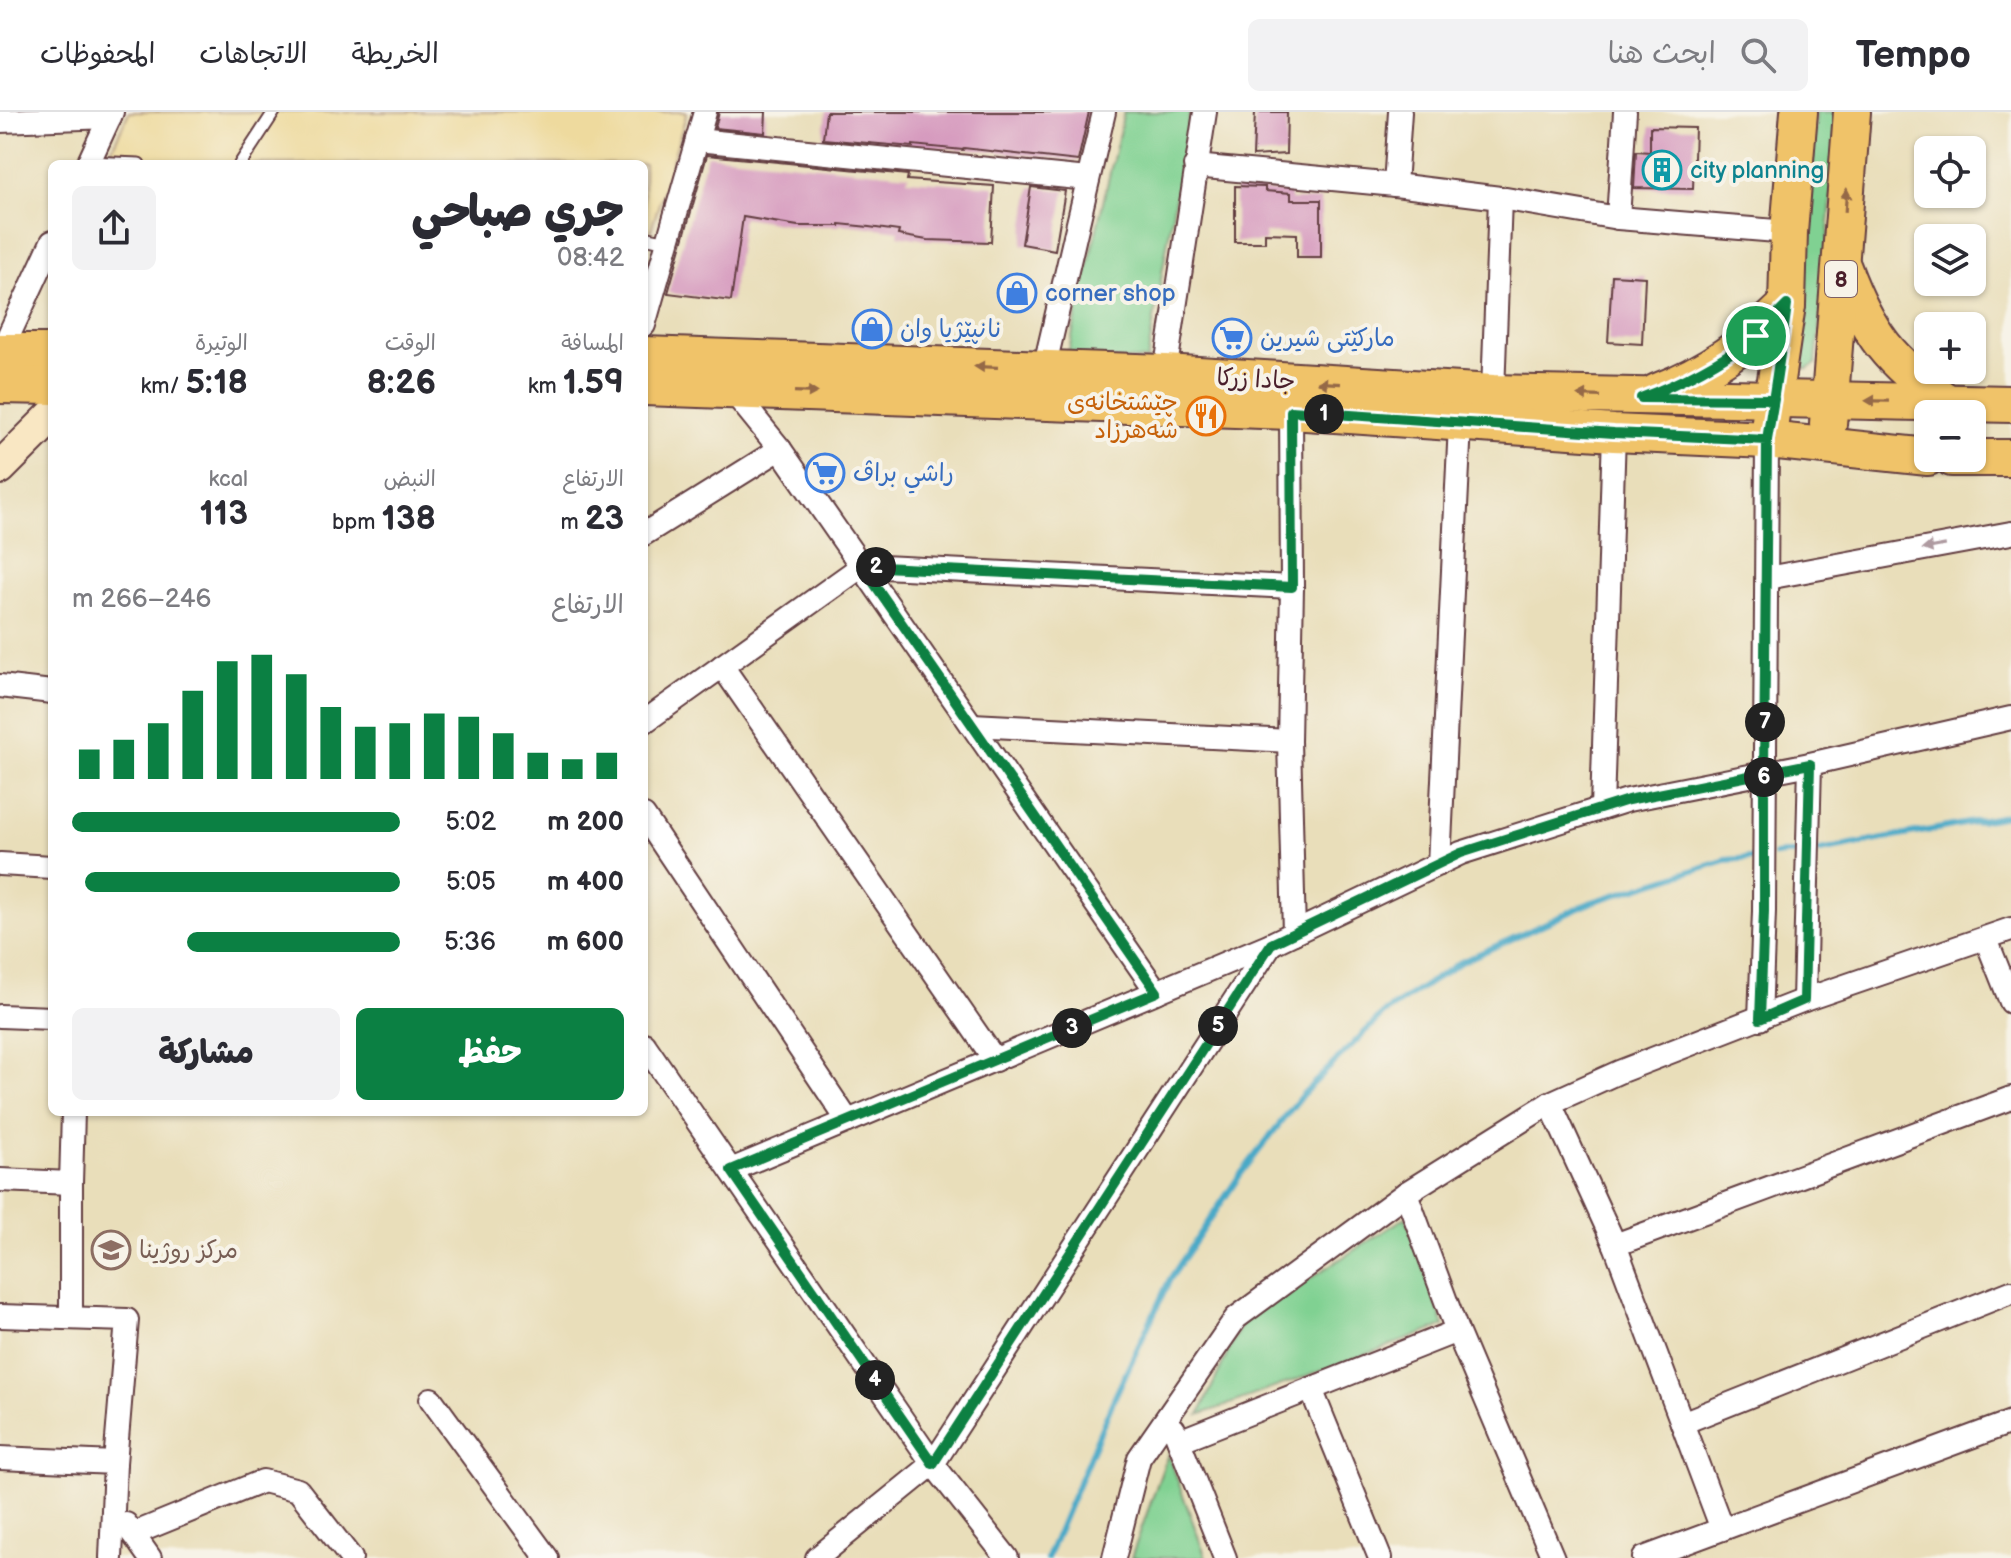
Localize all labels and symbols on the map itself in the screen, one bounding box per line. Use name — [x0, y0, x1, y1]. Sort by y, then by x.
building icon: city planning — [1641, 149, 1683, 191]
place label: city planning — [1690, 156, 1824, 185]
one-way arrow — [1840, 187, 1853, 212]
road number: 8 — [1825, 261, 1857, 297]
shop icon: corner shop — [996, 272, 1038, 314]
place label: corner shop — [1045, 279, 1176, 308]
pin — [1722, 302, 1790, 370]
shop icon: نانپێژیا وان — [851, 308, 893, 350]
place label: نانپێژیا وان — [900, 315, 1001, 344]
supermarket icon: مارکێتی شیرین — [1211, 317, 1253, 359]
place label: مارکێتی شیرین — [1260, 324, 1395, 353]
one-way arrow — [973, 361, 998, 374]
street label: جادا زرکا — [1216, 363, 1296, 396]
one-way arrow — [1316, 376, 1341, 389]
one-way arrow — [794, 386, 819, 399]
place label: چێشتخانەی شەهرزاد — [1067, 388, 1178, 445]
one-way arrow — [1576, 389, 1601, 402]
pin: 1 — [1304, 394, 1344, 434]
restaurant icon: چێشتخانەی شەهرزاد — [1185, 395, 1227, 437]
one-way arrow — [1864, 395, 1889, 407]
supermarket icon: راشي براڤ — [804, 452, 846, 494]
place label: راشي براڤ — [853, 459, 954, 494]
one-way arrow — [1922, 541, 1947, 553]
pin: 2 — [856, 547, 896, 587]
pin: 7 — [1745, 702, 1785, 742]
pin: 6 — [1744, 757, 1784, 797]
pin: 5 — [1198, 1006, 1238, 1046]
pin: 3 — [1052, 1008, 1092, 1048]
school or university icon: مركز روژينا — [90, 1229, 132, 1271]
place label: مركز روژينا — [139, 1236, 238, 1265]
pin: 4 — [855, 1360, 895, 1400]

